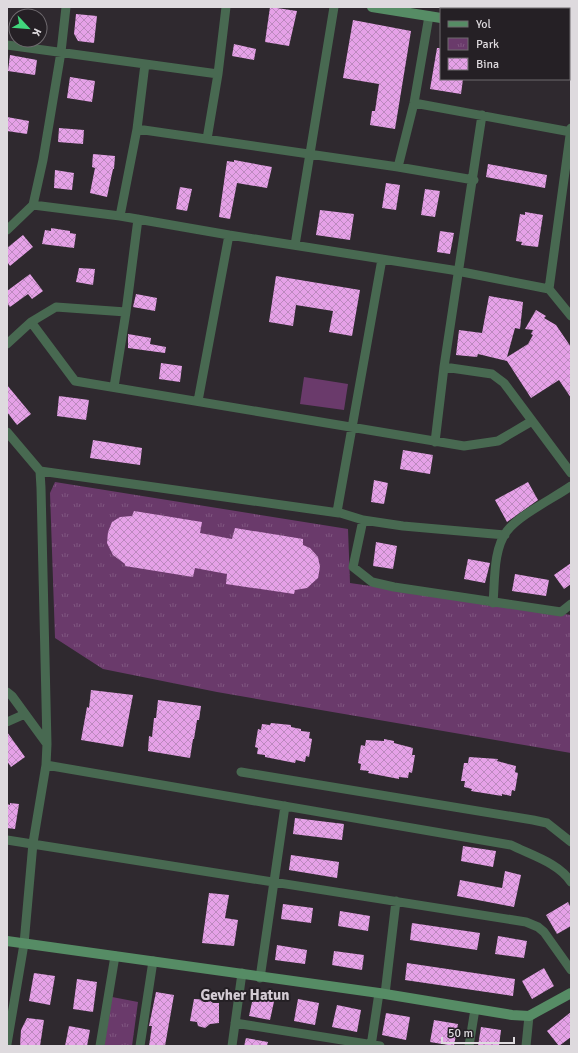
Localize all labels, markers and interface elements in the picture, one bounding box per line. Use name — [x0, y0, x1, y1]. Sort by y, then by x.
north arrow — [8, 8, 48, 48]
legend — [440, 8, 570, 80]
text: Yol — [476, 17, 492, 32]
text: K — [29, 26, 44, 38]
text: Park — [476, 37, 499, 52]
text: Bina — [476, 57, 499, 72]
district label: Gevher Hatun — [200, 986, 290, 1004]
scale bar — [442, 1019, 514, 1045]
text: 50 m — [448, 1026, 473, 1041]

